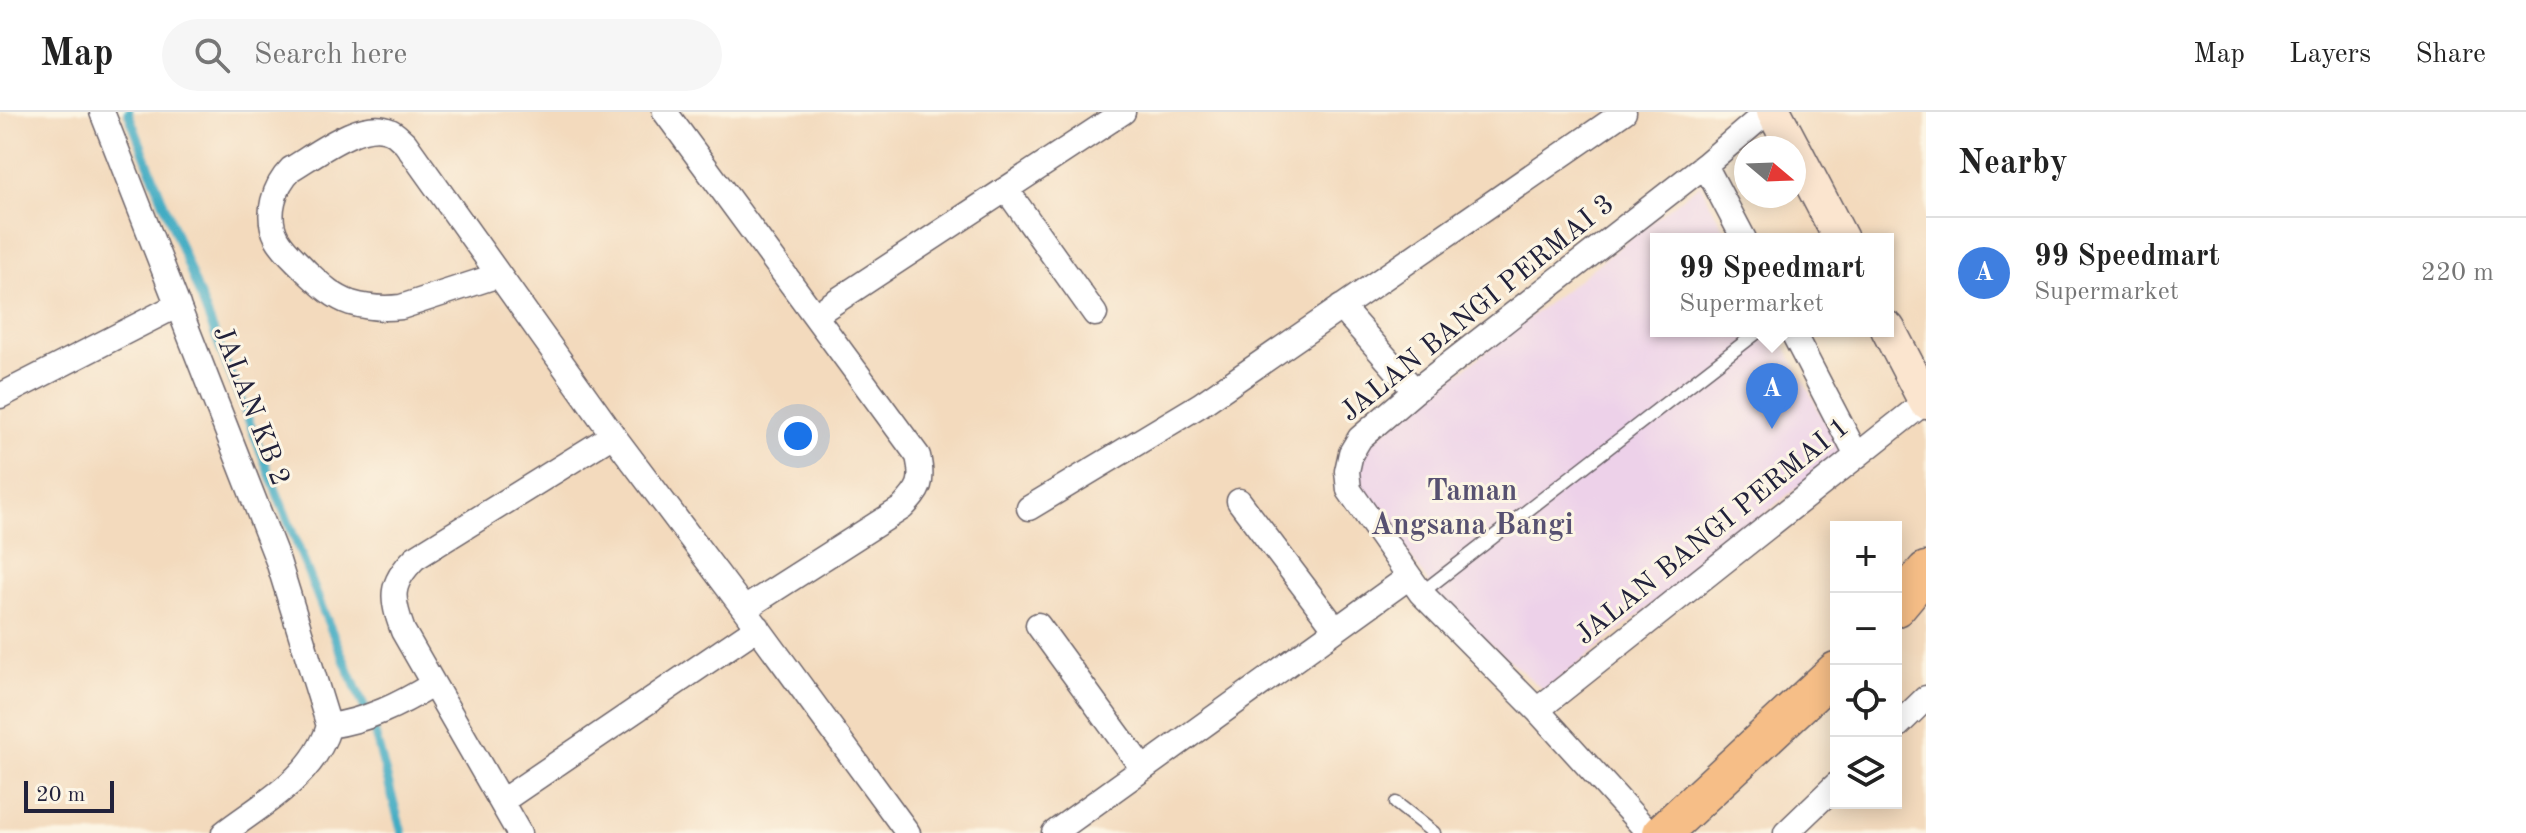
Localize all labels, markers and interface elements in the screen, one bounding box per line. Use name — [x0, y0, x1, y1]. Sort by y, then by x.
search box — [162, 19, 722, 91]
icon: search — [190, 33, 234, 77]
text: Map — [40, 36, 114, 74]
text: Search here — [254, 40, 407, 70]
text: Map — [2193, 41, 2245, 69]
text: Layers — [2289, 41, 2371, 69]
text: Share — [2415, 41, 2486, 69]
north arrow — [1734, 136, 1806, 208]
text: Nearby — [1958, 147, 2068, 181]
street label: JALAN BANGI PERMAI 3 — [1336, 190, 1620, 428]
popup — [1650, 233, 1894, 337]
text: 99 Speedmart — [2034, 242, 2220, 272]
text: 99 Speedmart — [1679, 254, 1865, 284]
text: A — [1974, 260, 1994, 286]
text: 220 m — [2421, 260, 2494, 286]
text: Supermarket — [2034, 279, 2179, 305]
text: Supermarket — [1679, 291, 1824, 317]
street label: JALAN KB 2 — [207, 322, 293, 490]
pin: A — [1746, 363, 1798, 429]
street label: JALAN BANGI PERMAI 1 — [1571, 413, 1855, 651]
your location — [778, 416, 818, 456]
district label: Taman Angsana Bangi — [1370, 477, 1574, 541]
map controls — [1830, 521, 1902, 809]
button: + — [1830, 521, 1902, 593]
button: − — [1830, 593, 1902, 665]
button: locate — [1830, 665, 1902, 737]
button: layers — [1830, 737, 1902, 809]
scale bar — [24, 777, 114, 813]
text: 20 m — [36, 784, 85, 806]

